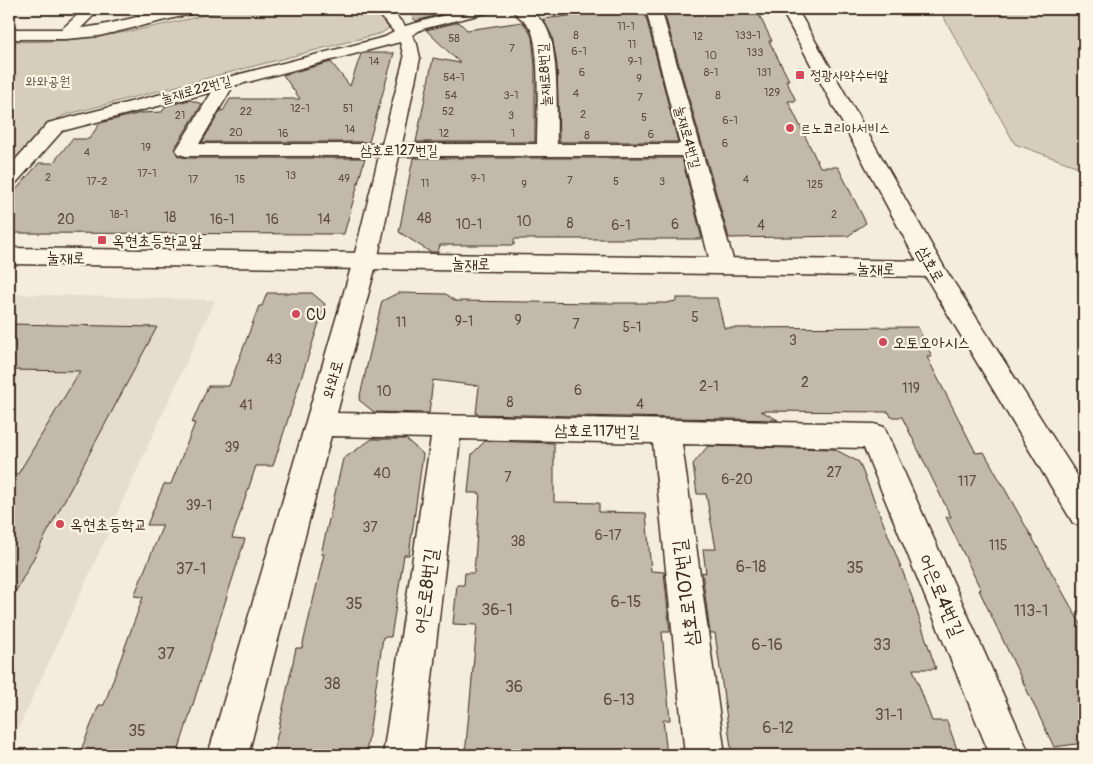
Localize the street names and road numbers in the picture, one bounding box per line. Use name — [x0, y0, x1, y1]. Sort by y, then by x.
street label: 눌재로8번길 — [534, 42, 555, 107]
street label: 눌재로22번길 — [159, 72, 234, 107]
street label: 눌재로4번길 — [671, 104, 704, 171]
street label: 삼호로127번길 — [360, 142, 438, 159]
street label: 삼호로 — [912, 243, 948, 286]
street label: 눌재로 — [46, 248, 85, 268]
street label: 눌재로 — [451, 254, 490, 274]
street label: 눌재로 — [856, 259, 895, 279]
street label: 와와로 — [318, 358, 348, 401]
street label: 삼호로117번길 — [554, 420, 640, 442]
street label: 삼호로107번길 — [668, 538, 704, 647]
street label: 어은로8번길 — [408, 547, 444, 635]
street label: 어은로4번길 — [913, 550, 969, 640]

